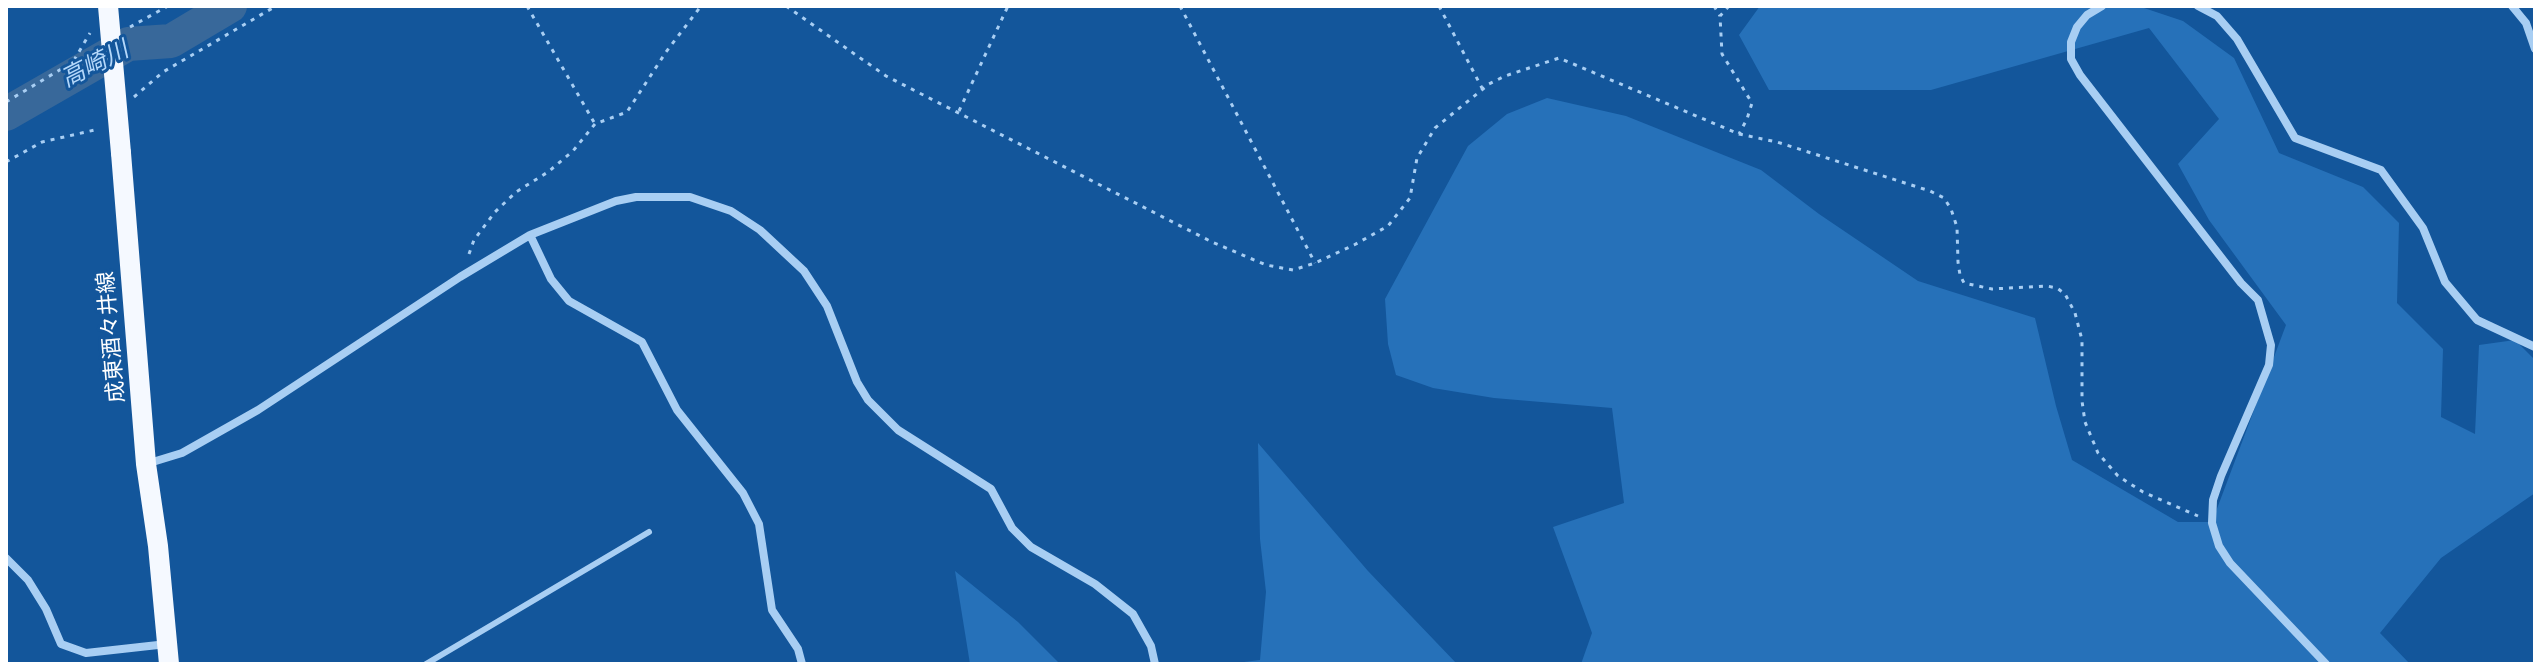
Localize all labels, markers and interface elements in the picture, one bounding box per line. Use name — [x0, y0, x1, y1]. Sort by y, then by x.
water label: 高崎川 — [56, 36, 134, 94]
street label: 成東酒々井線 — [93, 270, 131, 404]

